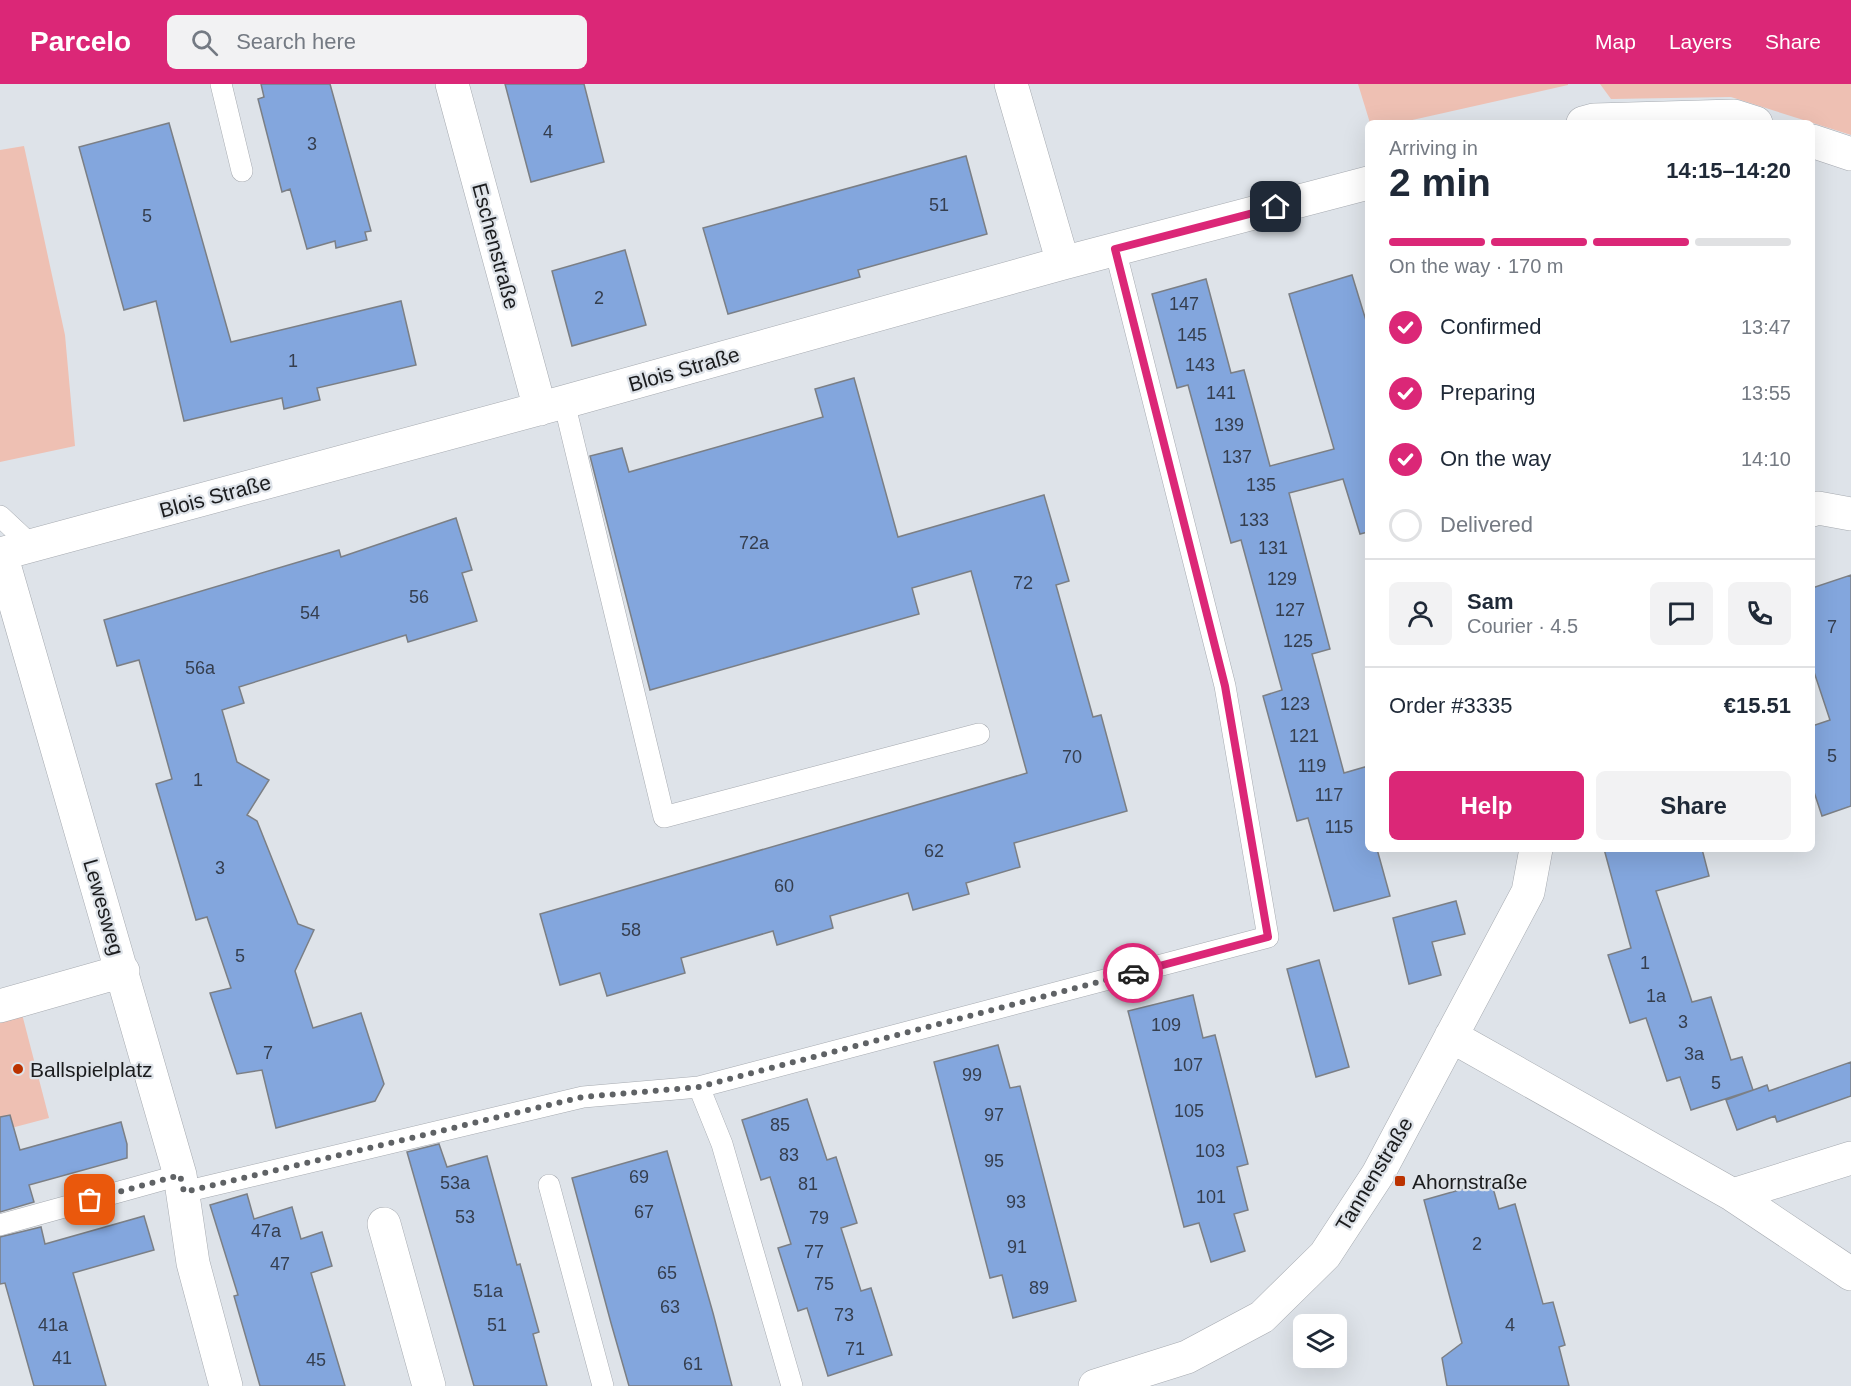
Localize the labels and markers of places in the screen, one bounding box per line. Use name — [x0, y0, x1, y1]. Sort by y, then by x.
pin — [1250, 181, 1301, 232]
place label: Ballspielplatz — [30, 1058, 153, 1081]
marker: Ballspielplatz — [11, 1062, 25, 1076]
place label: Ahornstraße — [1412, 1170, 1528, 1193]
pin — [64, 1174, 115, 1225]
marker: Ahornstraße — [1393, 1174, 1407, 1188]

